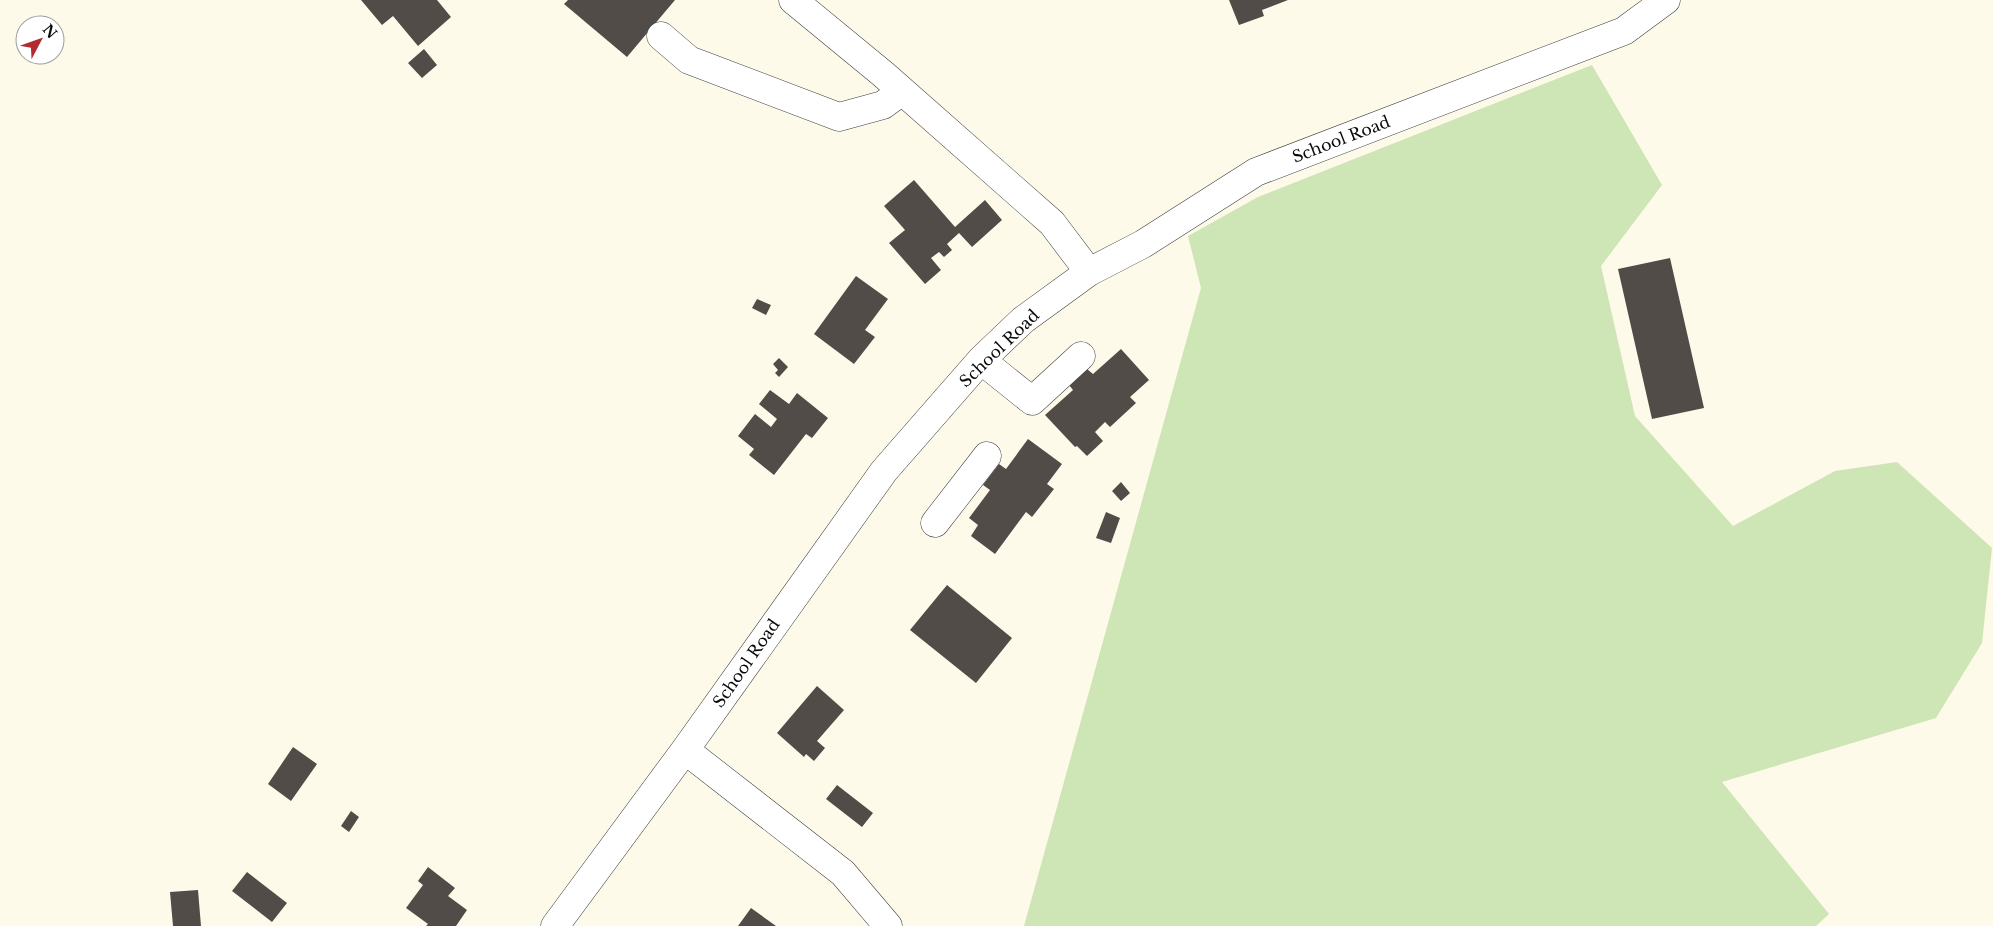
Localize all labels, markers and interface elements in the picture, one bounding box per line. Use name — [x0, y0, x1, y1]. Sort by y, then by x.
north arrow — [15, 15, 65, 65]
text: N — [39, 21, 61, 42]
street label: School Road — [1289, 111, 1393, 167]
street label: School Road — [955, 305, 1043, 391]
street label: School Road — [708, 615, 784, 711]

